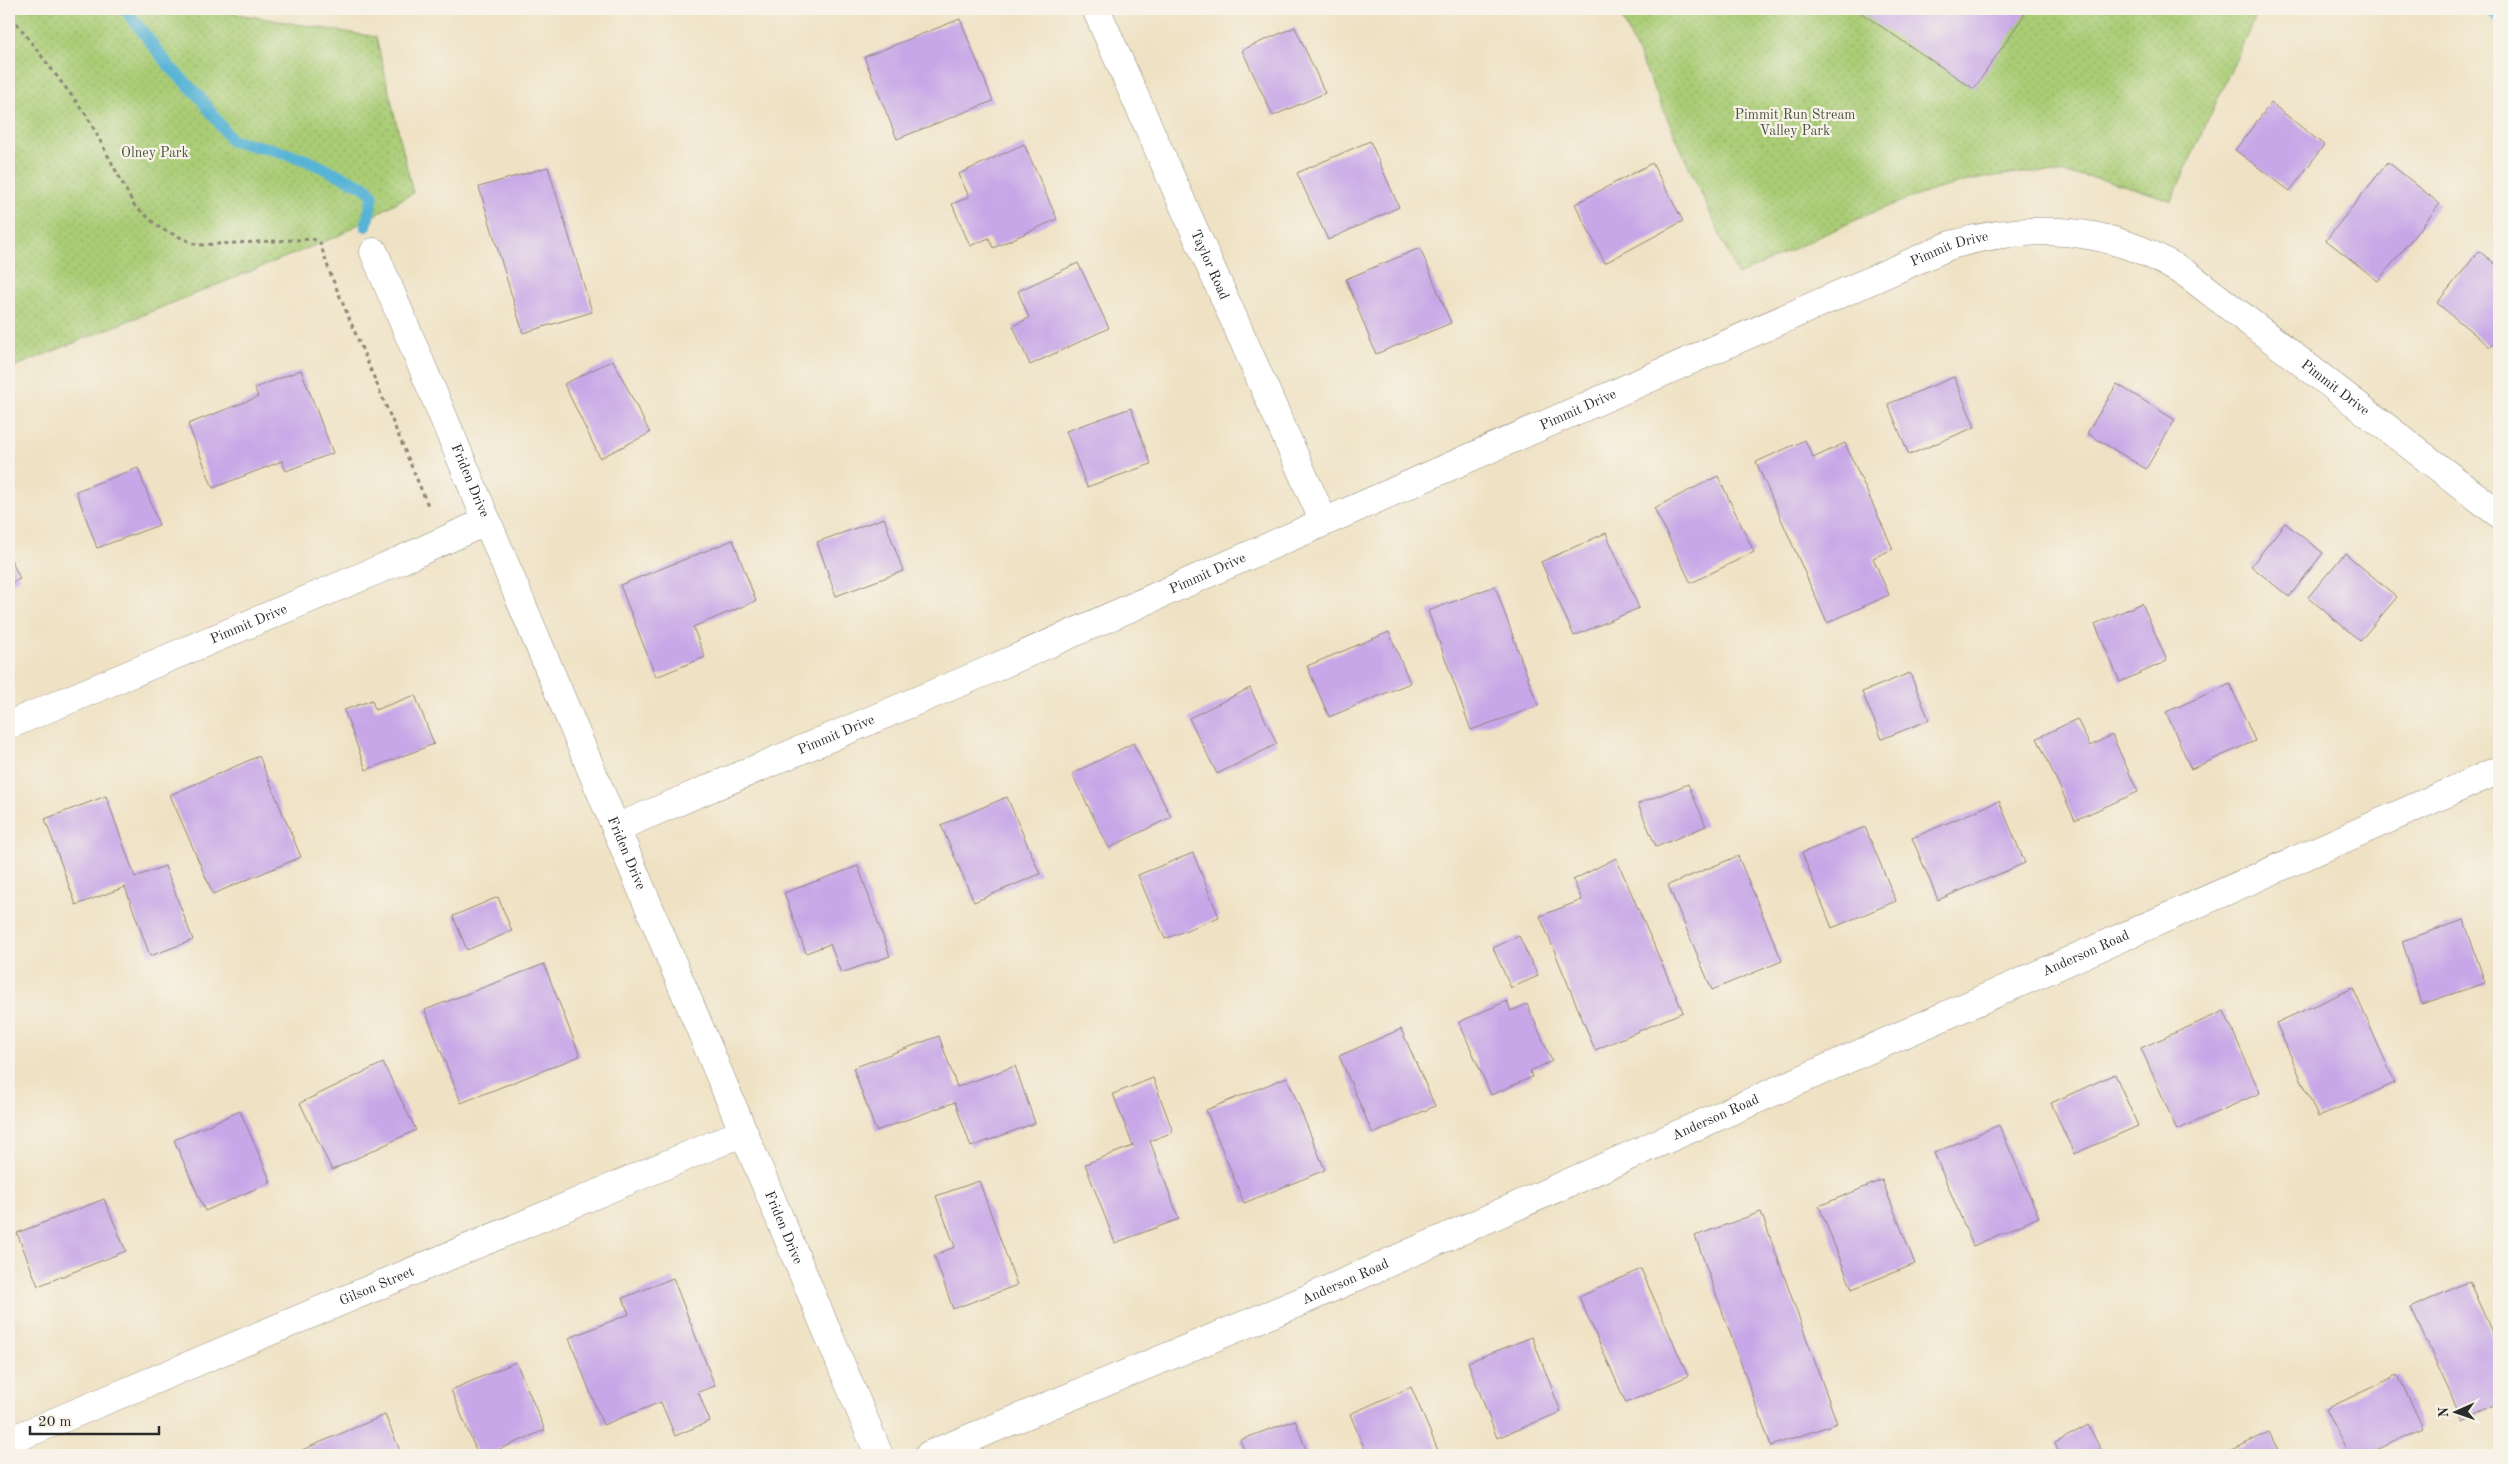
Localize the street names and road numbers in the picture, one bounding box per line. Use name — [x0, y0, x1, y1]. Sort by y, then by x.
street label: Taylor Road — [1188, 228, 1231, 302]
street label: Pimmit Drive — [1908, 230, 1989, 269]
street label: Pimmit Drive — [2298, 357, 2372, 418]
street label: Pimmit Drive — [1538, 387, 1618, 433]
street label: Friden Drive — [448, 442, 492, 519]
street label: Pimmit Drive — [1167, 551, 1248, 597]
street label: Pimmit Drive — [208, 602, 289, 647]
street label: Pimmit Drive — [796, 713, 877, 757]
street label: Friden Drive — [605, 815, 648, 892]
street label: Anderson Road — [2040, 928, 2131, 979]
street label: Anderson Road — [1670, 1092, 1761, 1143]
street label: Friden Drive — [762, 1189, 805, 1266]
street label: Anderson Road — [1300, 1256, 1391, 1307]
street label: Gilson Street — [338, 1265, 416, 1308]

